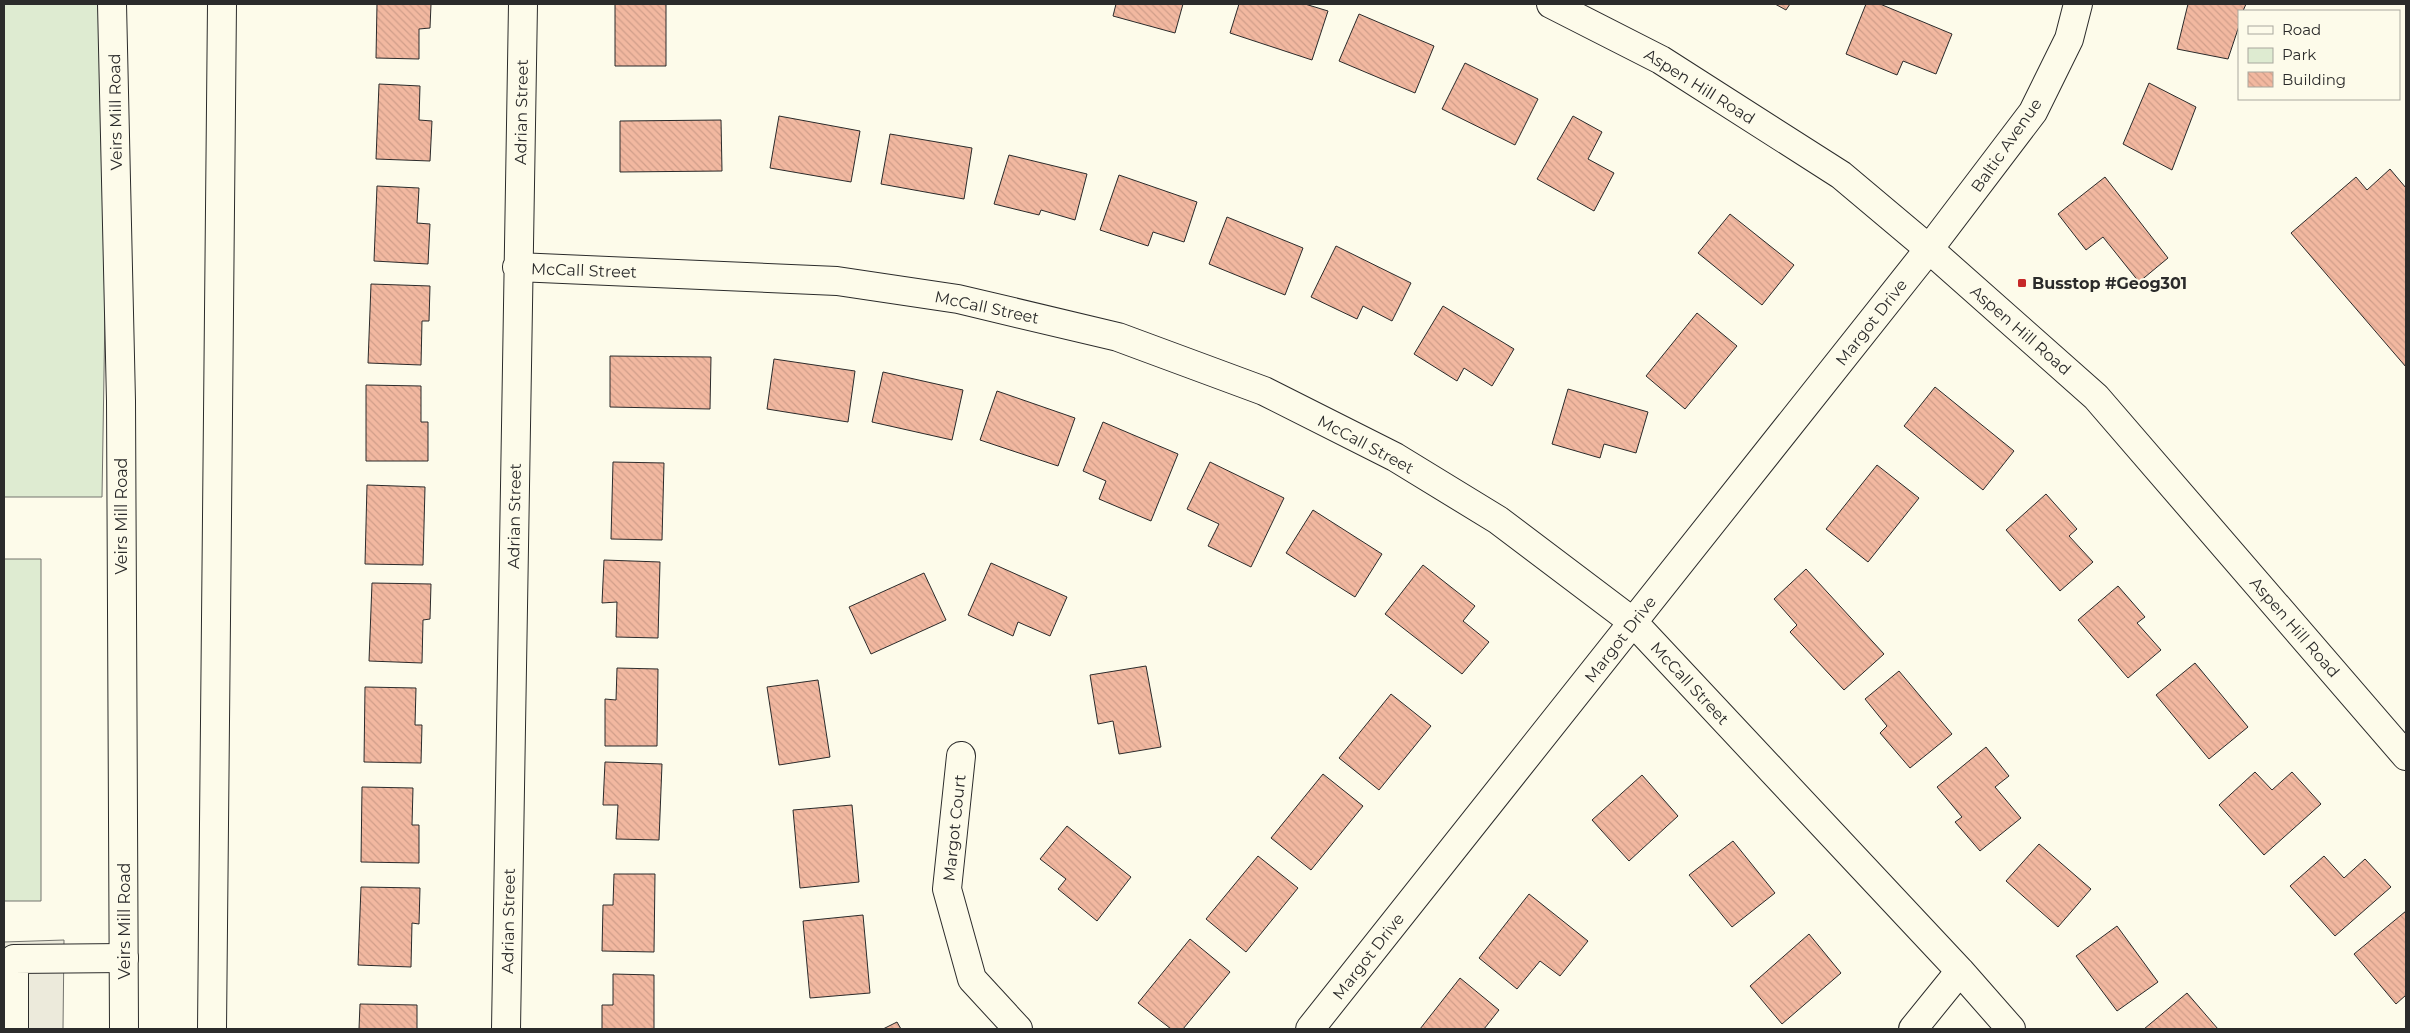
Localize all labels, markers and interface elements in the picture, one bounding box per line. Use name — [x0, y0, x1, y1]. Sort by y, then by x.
legend — [2238, 10, 2400, 100]
text: Road — [2282, 20, 2321, 39]
street label: Aspen Hill Road — [1641, 45, 1758, 128]
text: Park — [2282, 45, 2316, 64]
street label: Veirs Mill Road — [105, 53, 126, 171]
street label: Adrian Street — [511, 59, 532, 165]
text: Building — [2282, 70, 2346, 89]
street label: Baltic Avenue — [1967, 95, 2046, 196]
street label: McCall Street — [531, 259, 638, 282]
place label: Busstop #Geog301 — [2032, 274, 2187, 293]
street label: Margot Drive — [1832, 275, 1911, 369]
marker: Busstop #Geog301 — [2016, 277, 2028, 289]
street label: Aspen Hill Road — [1967, 282, 2075, 379]
street label: McCall Street — [933, 287, 1041, 328]
street label: McCall Street — [1314, 411, 1418, 478]
street label: Veirs Mill Road — [112, 458, 131, 574]
street label: Adrian Street — [504, 463, 525, 569]
street label: Aspen Hill Road — [2246, 573, 2343, 681]
street label: Margot Drive — [1581, 592, 1660, 686]
street label: McCall Street — [1646, 638, 1733, 729]
street label: Margot Court — [939, 773, 970, 883]
street label: Veirs Mill Road — [115, 863, 134, 979]
street label: Adrian Street — [498, 868, 519, 974]
street label: Margot Drive — [1329, 909, 1408, 1003]

